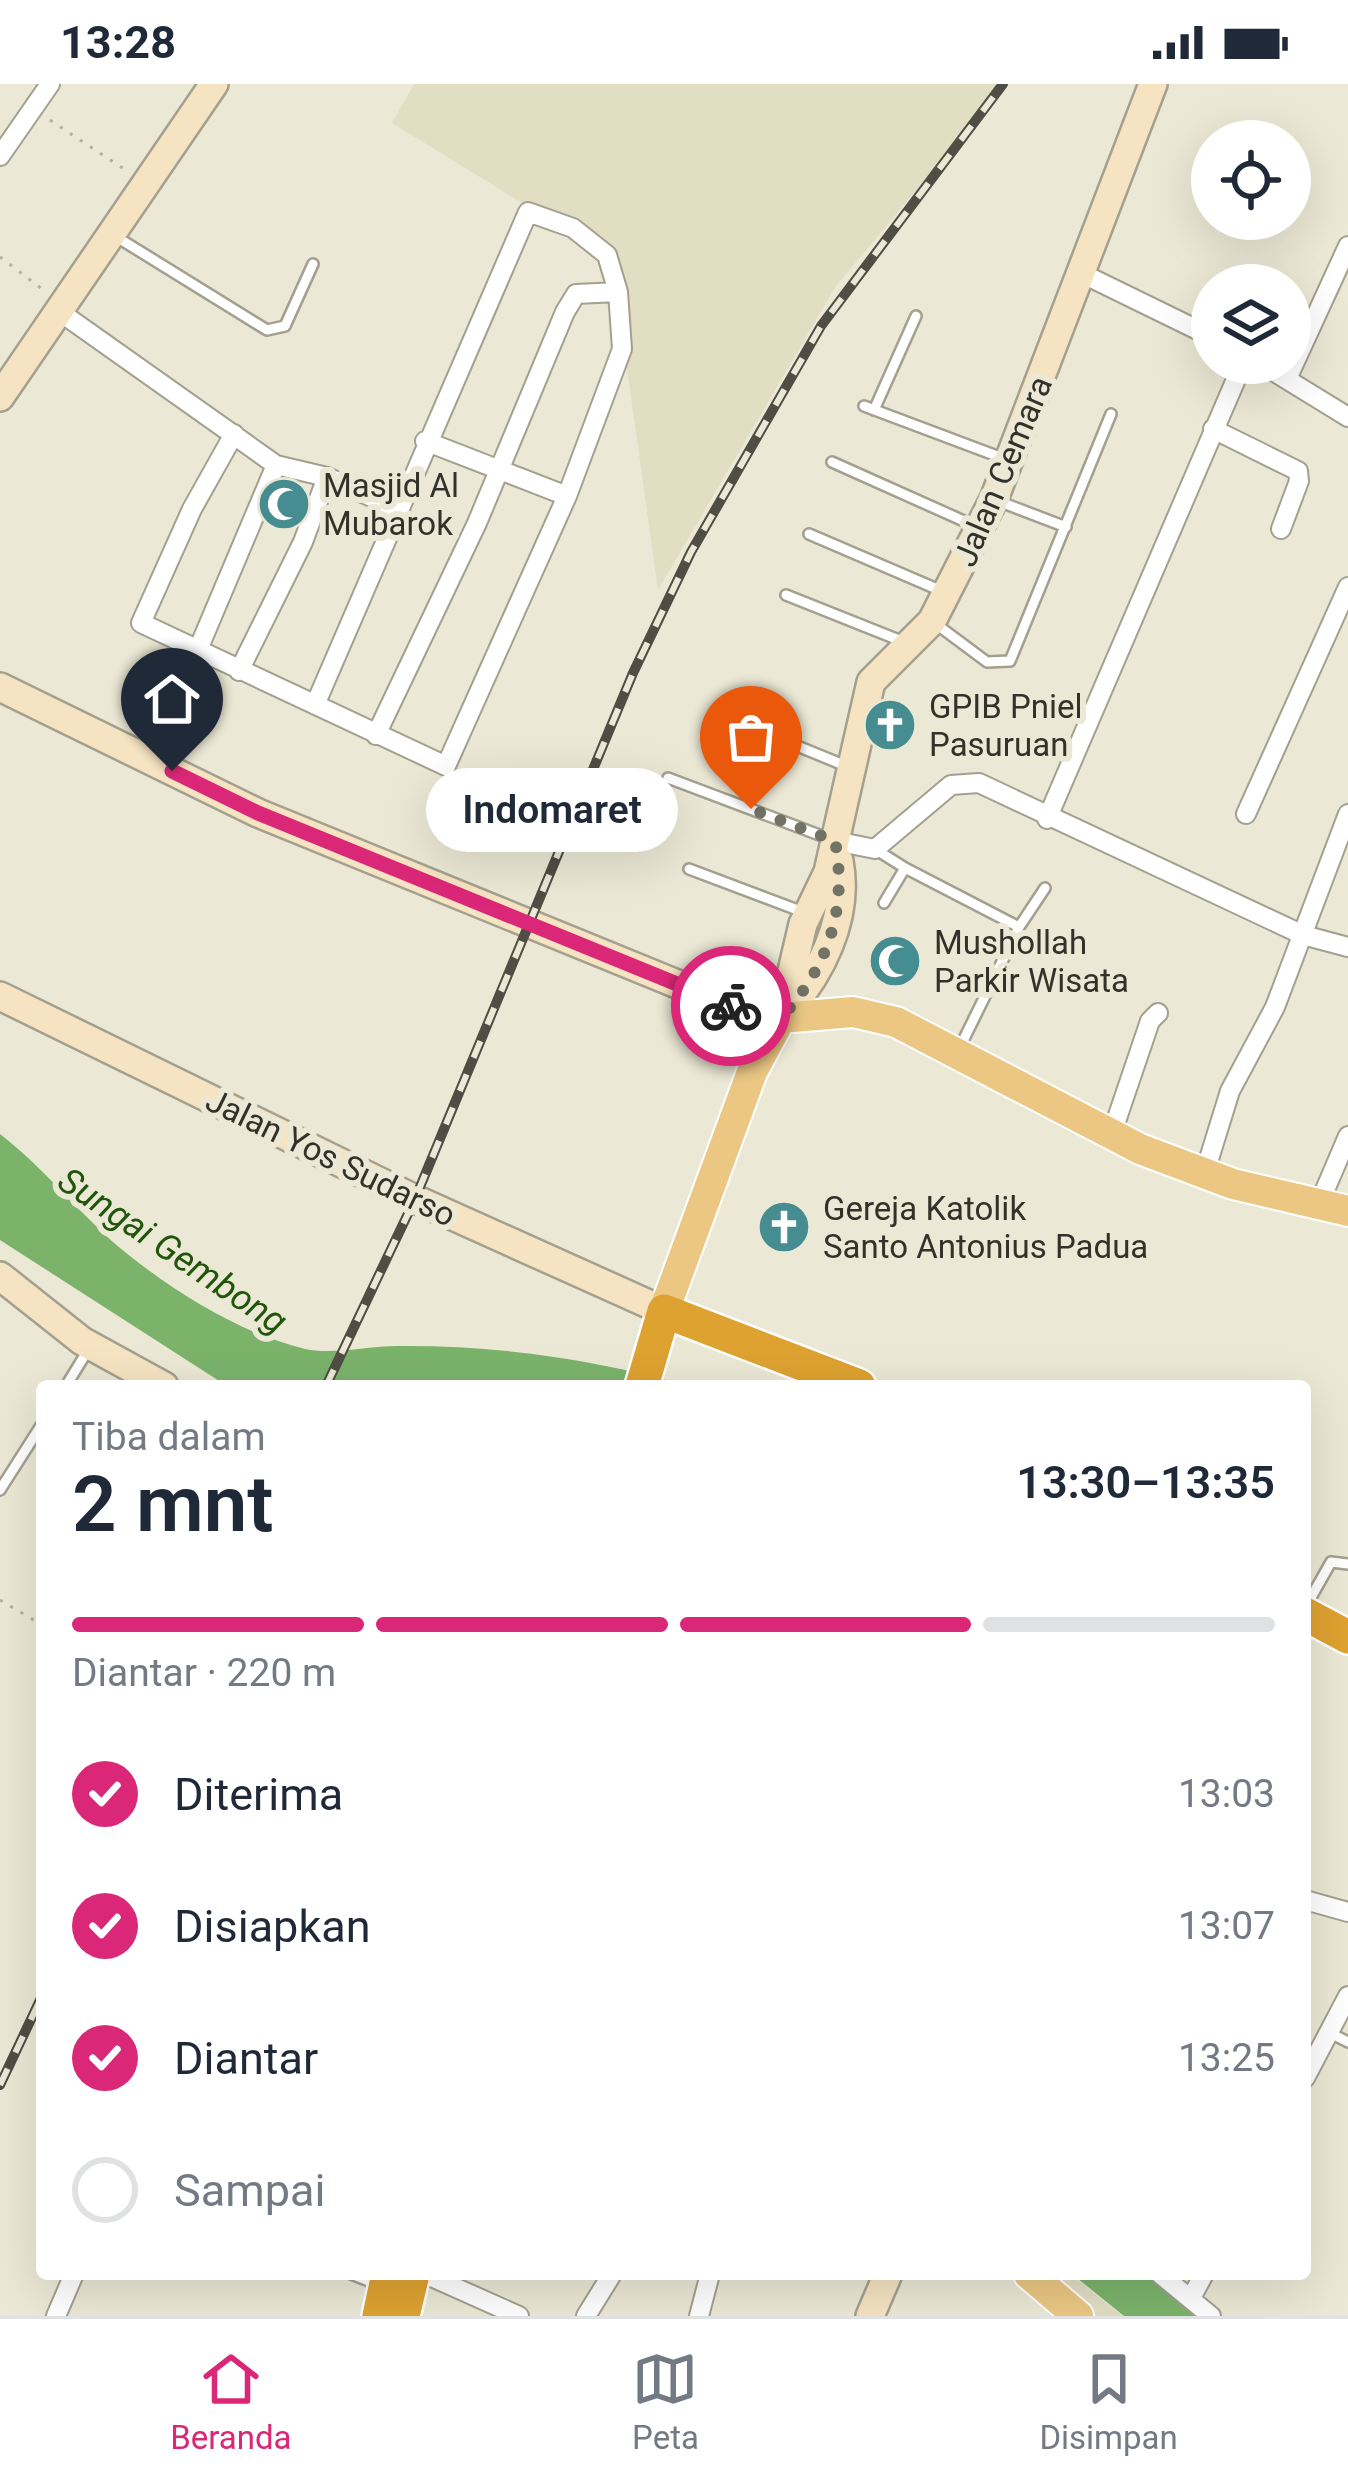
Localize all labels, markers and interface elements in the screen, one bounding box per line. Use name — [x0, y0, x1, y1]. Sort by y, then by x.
text: 13:28 — [60, 16, 176, 69]
map controls — [1191, 120, 1311, 384]
button: locate — [1191, 120, 1311, 240]
button: layers — [1191, 264, 1311, 384]
street label: Jalan Cemara — [945, 370, 1060, 572]
place label: Masjid Al Mubarok — [323, 466, 459, 543]
mosque icon: Masjid Al Mubarok — [256, 476, 312, 532]
pin — [121, 648, 223, 771]
icon: home — [139, 666, 205, 732]
pin — [700, 686, 802, 809]
place label: GPIB Pniel Pasuruan — [929, 687, 1083, 764]
church icon: GPIB Pniel Pasuruan — [862, 697, 918, 753]
icon: bag — [718, 704, 784, 770]
callout: Indomaret — [427, 767, 679, 851]
text: Indomaret — [462, 787, 642, 833]
place label: Mushollah Parkir Wisata — [934, 923, 1129, 1000]
mosque icon: Mushollah Parkir Wisata — [867, 933, 923, 989]
courier — [671, 946, 791, 1066]
icon: bike — [698, 973, 764, 1039]
street label: Jalan Yos Sudarso — [200, 1080, 462, 1235]
water label: Sungai Gembong — [50, 1159, 295, 1343]
place label: Gereja Katolik Santo Antonius Padua — [823, 1189, 1148, 1266]
church icon: Gereja Katolik Santo Antonius Padua — [756, 1199, 812, 1255]
text: Tiba dalam — [72, 1414, 266, 1460]
text: 13:30–13:35 — [1016, 1456, 1275, 1509]
text: 2 mnt — [72, 1459, 273, 1550]
text: Diantar · 220 m — [72, 1650, 336, 1696]
icon: check — [72, 1761, 138, 1827]
text: Diterima — [174, 1768, 343, 1821]
text: 13:03 — [1178, 1771, 1275, 1817]
icon: check — [72, 1893, 138, 1959]
text: Disiapkan — [174, 1900, 371, 1953]
text: 13:07 — [1178, 1903, 1275, 1949]
icon: check — [72, 2025, 138, 2091]
text: Diantar — [174, 2032, 318, 2085]
text: 13:25 — [1178, 2035, 1275, 2081]
text: Sampai — [174, 2164, 325, 2217]
tab: Beranda — [170, 2346, 292, 2457]
tab: Peta — [632, 2346, 699, 2457]
tab: Disimpan — [1039, 2346, 1178, 2457]

